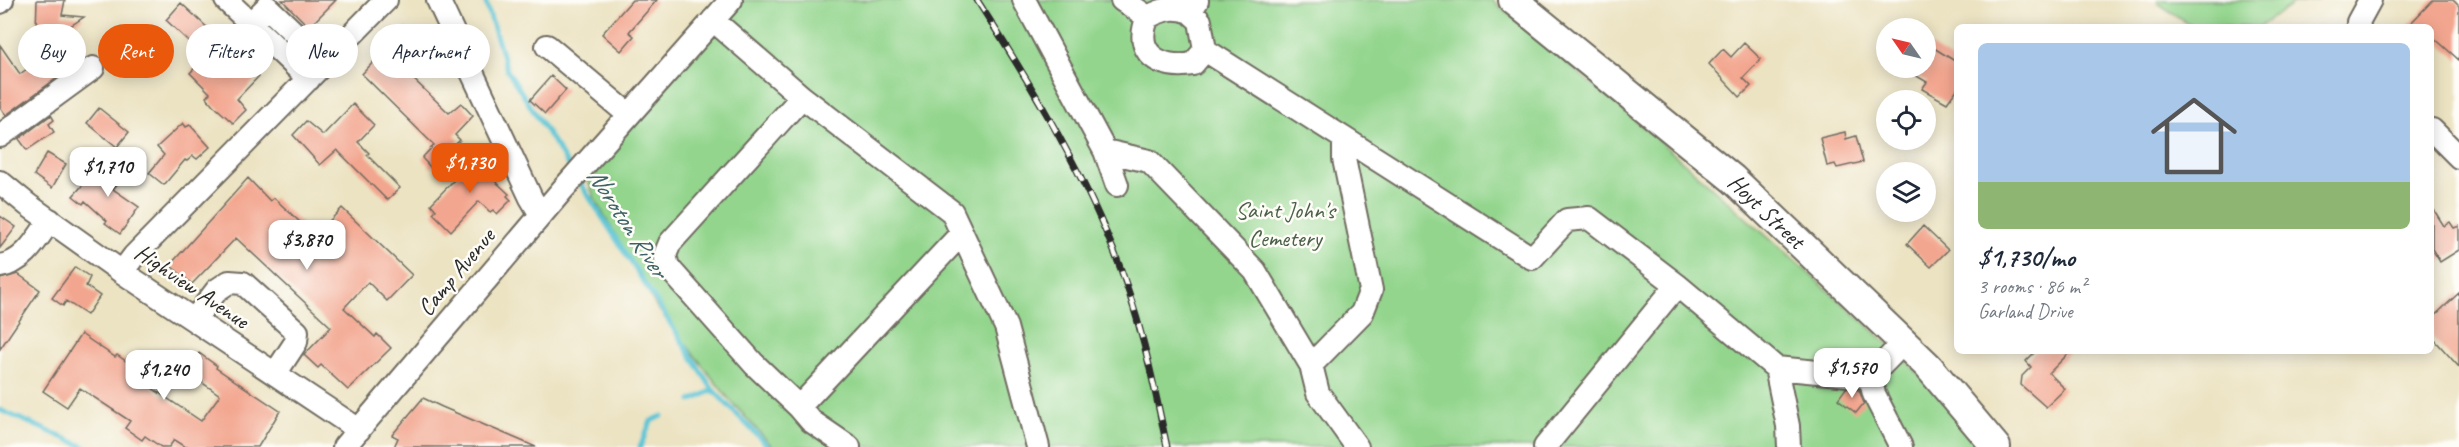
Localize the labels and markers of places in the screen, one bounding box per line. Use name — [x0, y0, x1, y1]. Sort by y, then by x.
pin: $1,730 — [421, 143, 519, 194]
pin: $1,710 — [59, 147, 157, 198]
pin: $3,870 — [258, 220, 356, 271]
pin: $1,570 — [1803, 348, 1901, 399]
pin: $1,240 — [115, 350, 213, 401]

